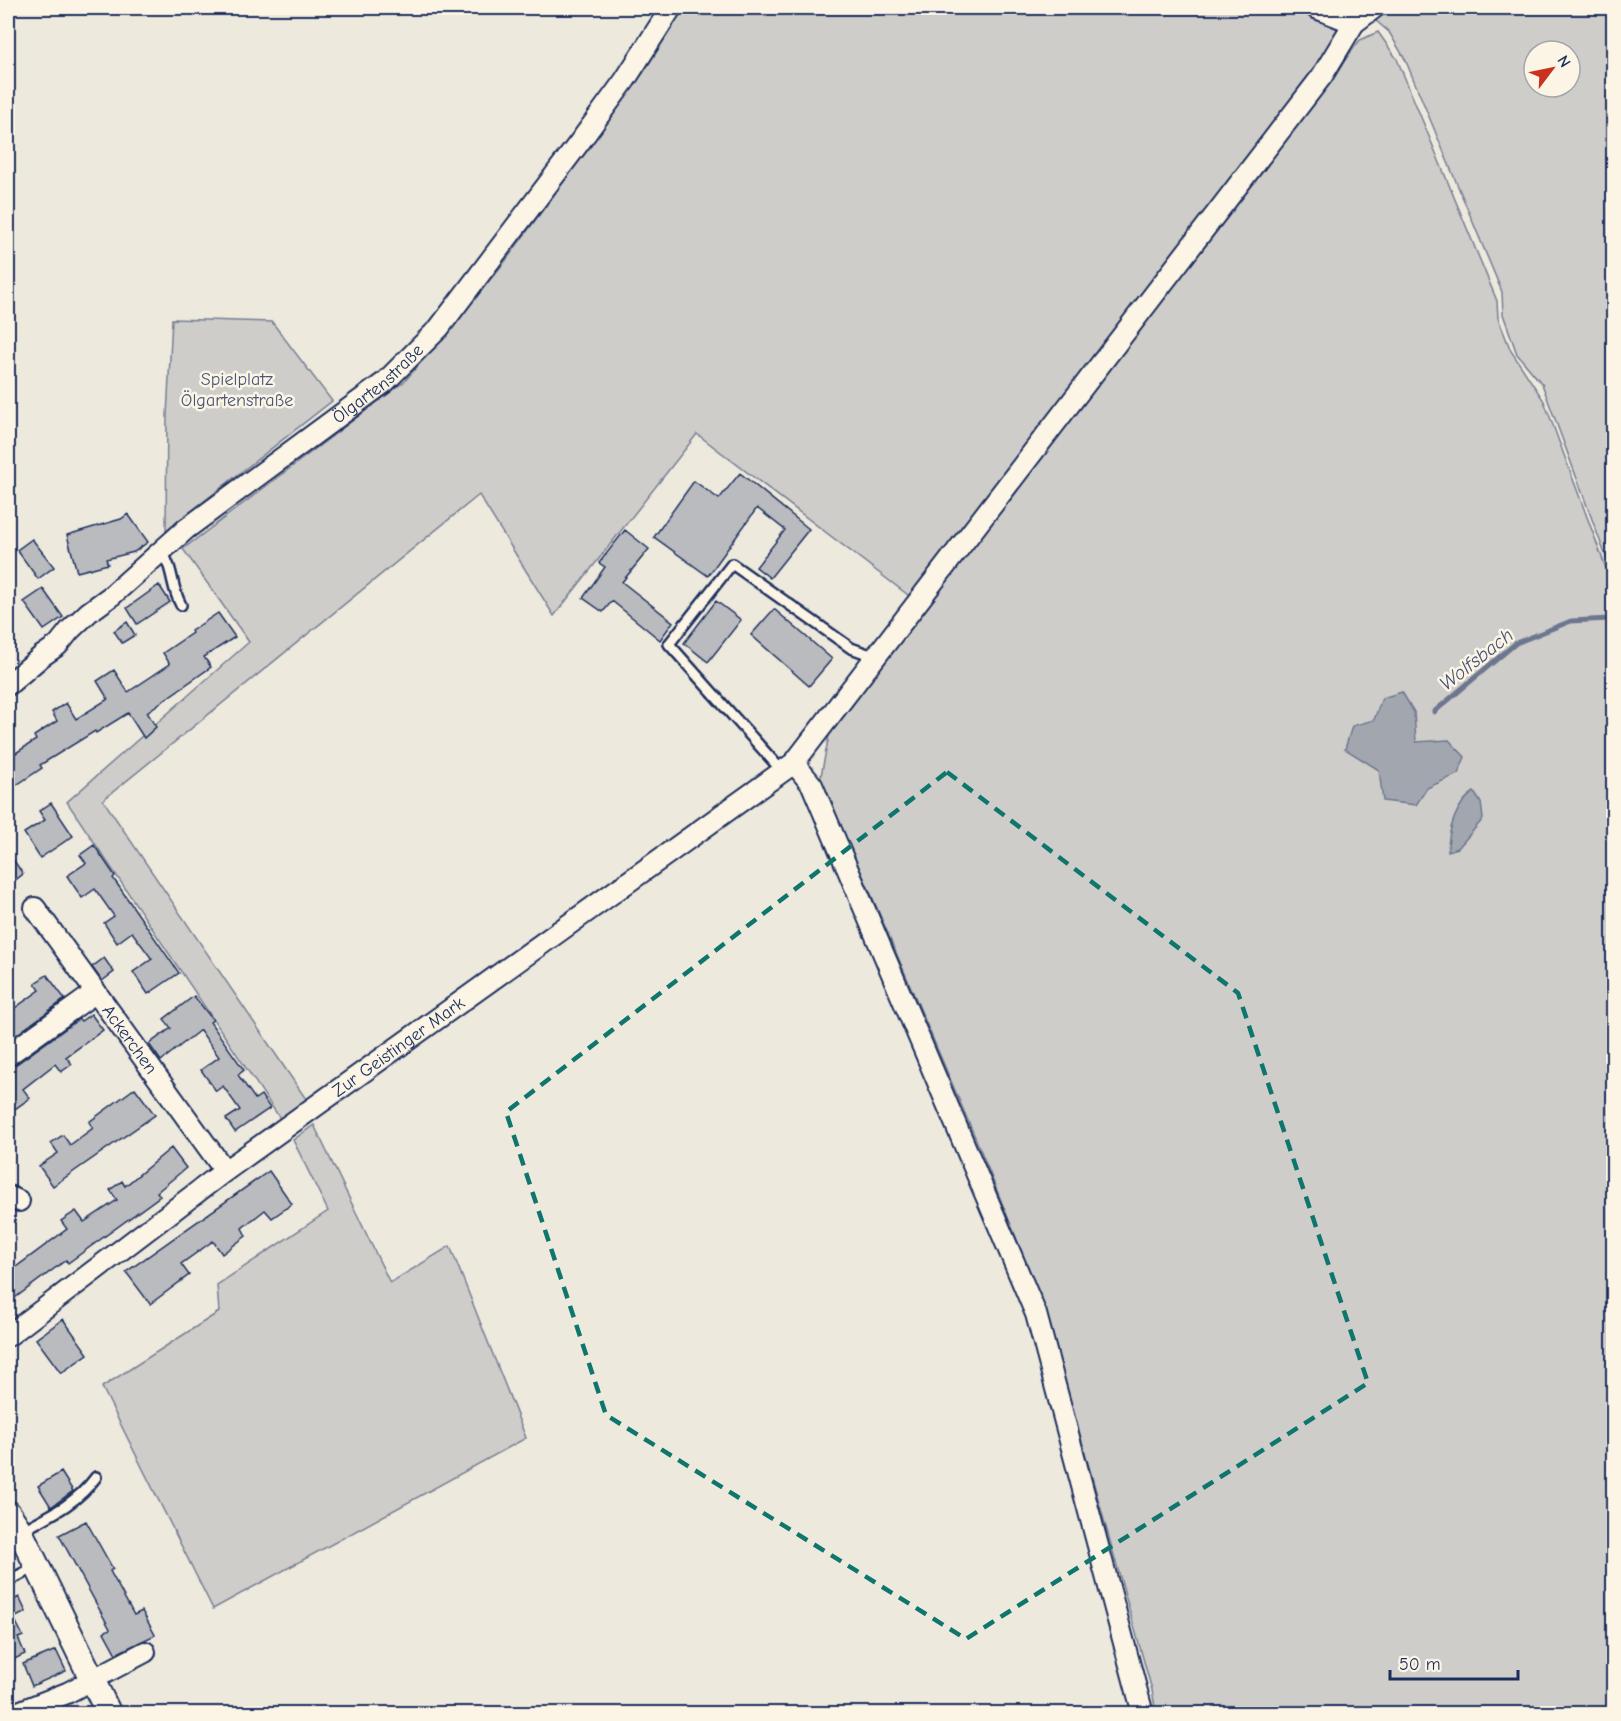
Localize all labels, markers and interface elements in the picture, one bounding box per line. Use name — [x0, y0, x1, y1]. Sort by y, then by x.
north arrow — [1522, 39, 1582, 99]
text: N — [1553, 52, 1574, 71]
street label: Ölgartenstraße — [328, 340, 428, 428]
park label: Spielplatz Ölgartenstraße — [181, 369, 293, 411]
water label: Wolfsbach — [1435, 624, 1518, 695]
street label: Zur Geistinger Mark — [329, 992, 469, 1102]
street label: Ackerchen — [97, 1001, 162, 1078]
scale bar — [1390, 1643, 1518, 1681]
text: 50 m — [1399, 1654, 1441, 1675]

